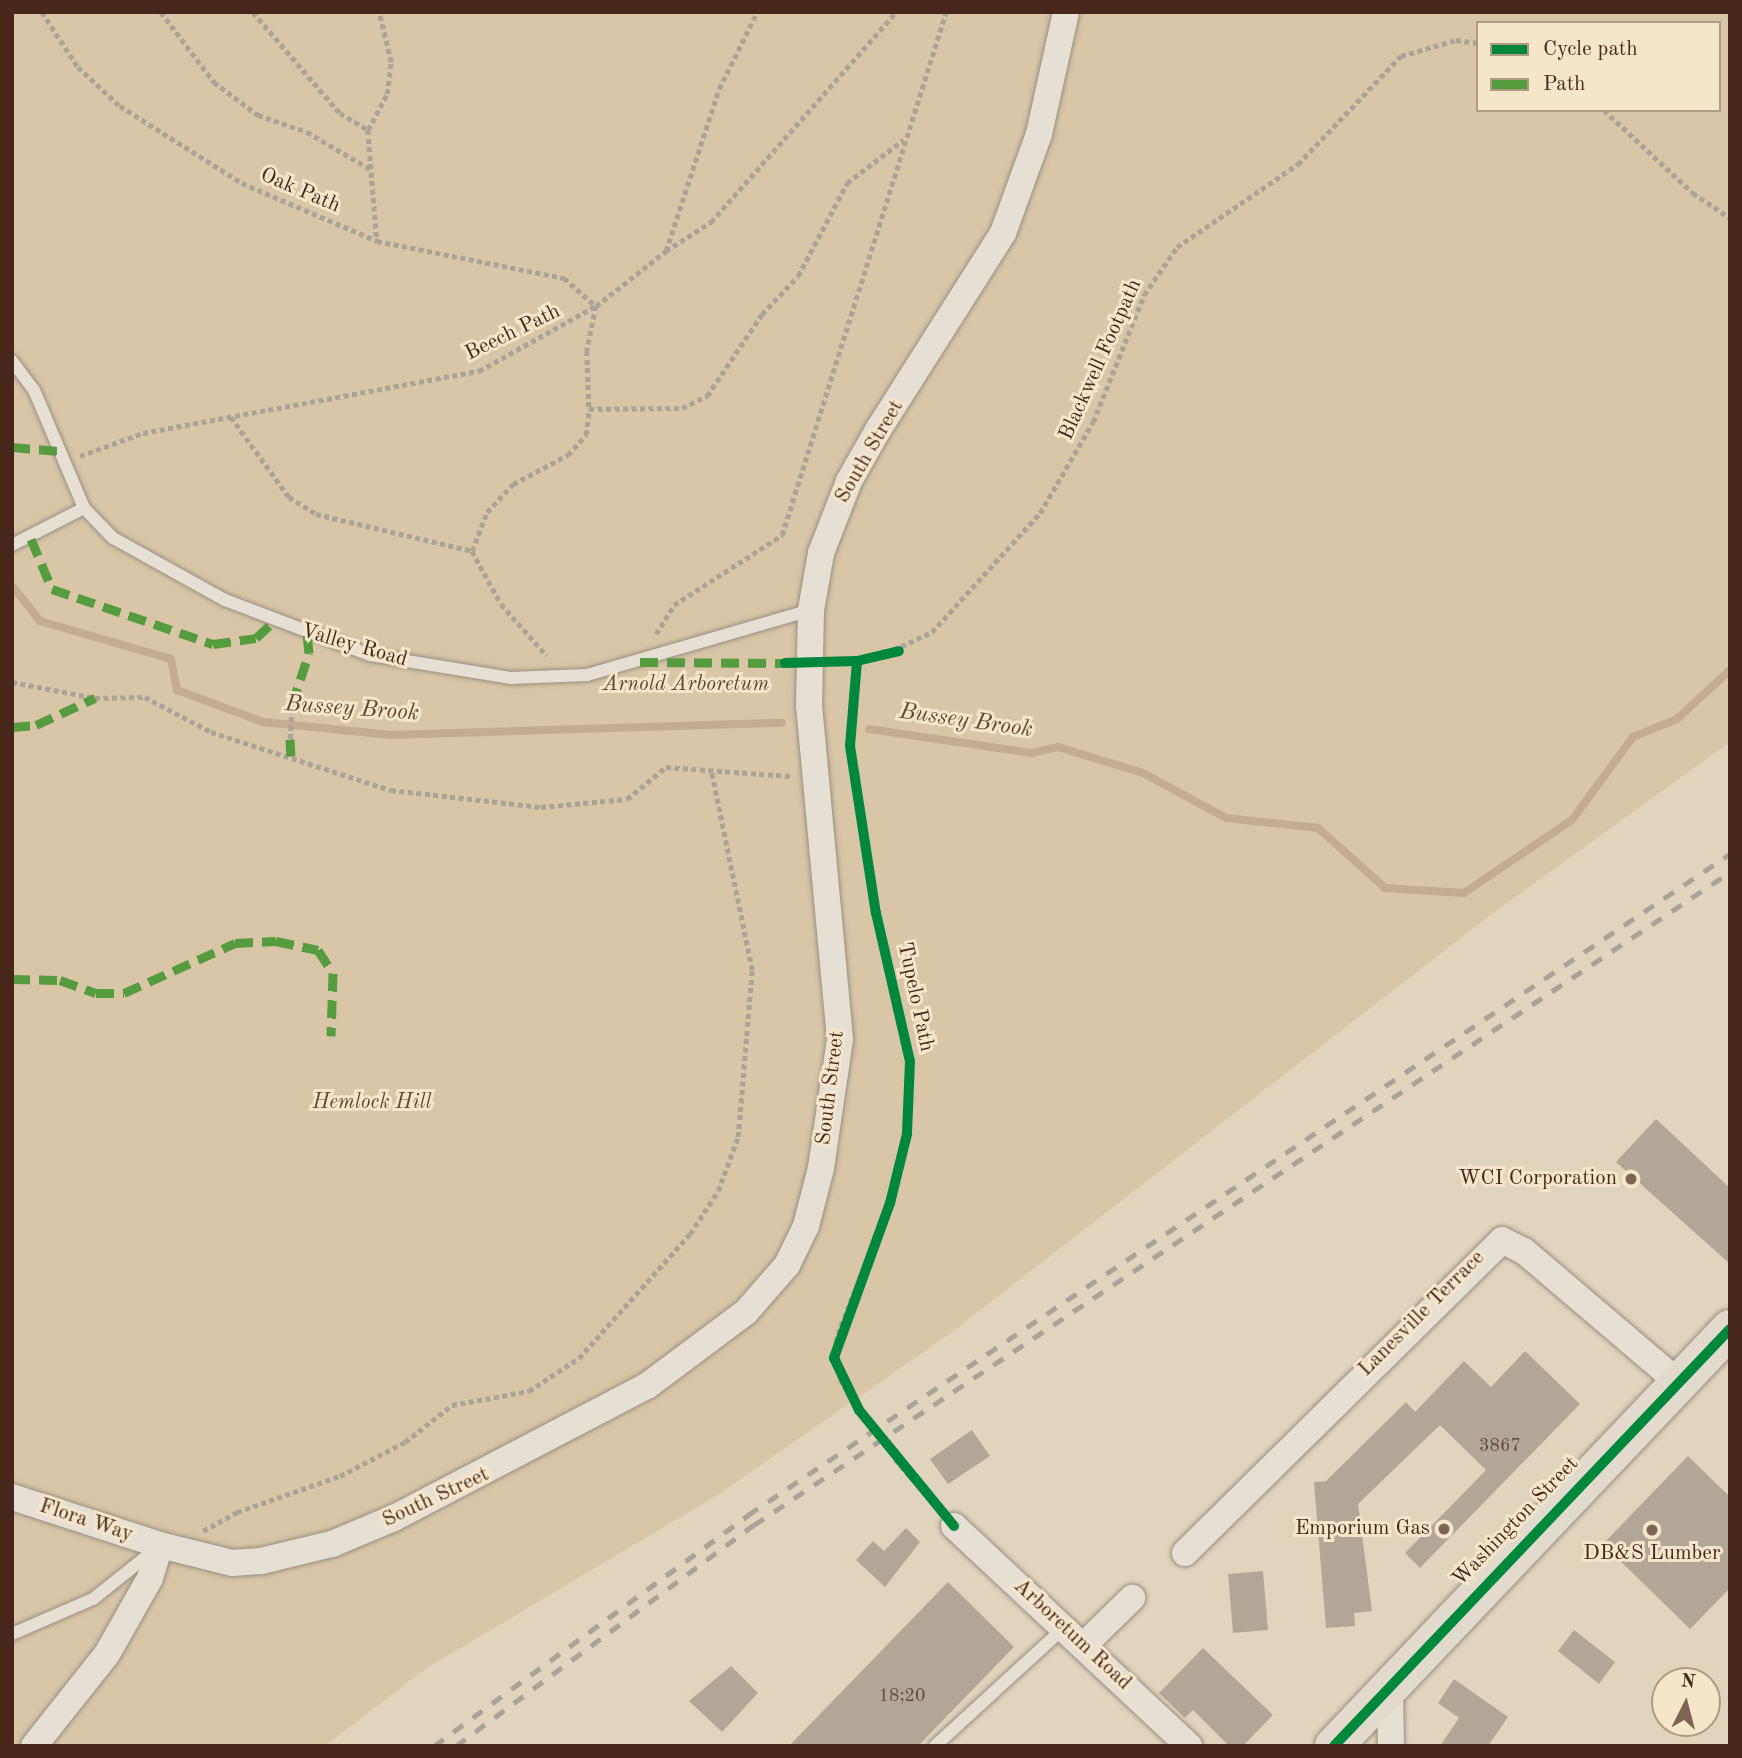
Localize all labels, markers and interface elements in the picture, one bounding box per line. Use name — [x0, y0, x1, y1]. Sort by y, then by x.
legend — [1476, 21, 1721, 112]
text: Cycle path — [1543, 39, 1638, 60]
text: Path — [1543, 74, 1586, 95]
street label: Oak Path — [256, 163, 344, 219]
street label: Blackwell Footpath — [1054, 276, 1148, 444]
street label: Beech Path — [461, 299, 565, 367]
street label: South Street — [830, 396, 910, 508]
street label: Valley Road — [298, 619, 410, 673]
park label: Arnold Arboretum — [603, 672, 769, 698]
water label: Bussey Brook — [284, 691, 420, 727]
water label: Bussey Brook — [898, 698, 1034, 744]
street label: Tupelo Path — [891, 940, 939, 1054]
street label: South Street — [811, 1029, 851, 1147]
park label: Hemlock Hill — [312, 1090, 432, 1116]
place label: WCI Corporation — [1458, 1166, 1617, 1192]
marker: WCI Corporation — [1623, 1171, 1639, 1187]
street label: Lanesville Terrace — [1354, 1246, 1490, 1382]
house number: 3867 — [1479, 1435, 1521, 1457]
street label: Washington Street — [1448, 1452, 1584, 1592]
street label: South Street — [379, 1462, 493, 1534]
street label: Flora Way — [36, 1494, 136, 1548]
place label: Emporium Gas — [1295, 1516, 1430, 1542]
marker: Emporium Gas — [1436, 1521, 1452, 1537]
marker: DB&S Lumber — [1644, 1522, 1660, 1538]
place label: DB&S Lumber — [1583, 1541, 1721, 1567]
street label: Arboretum Road — [1008, 1574, 1136, 1696]
north arrow — [1651, 1667, 1721, 1737]
text: N — [1680, 1672, 1696, 1693]
house number: 18;20 — [879, 1685, 925, 1707]

